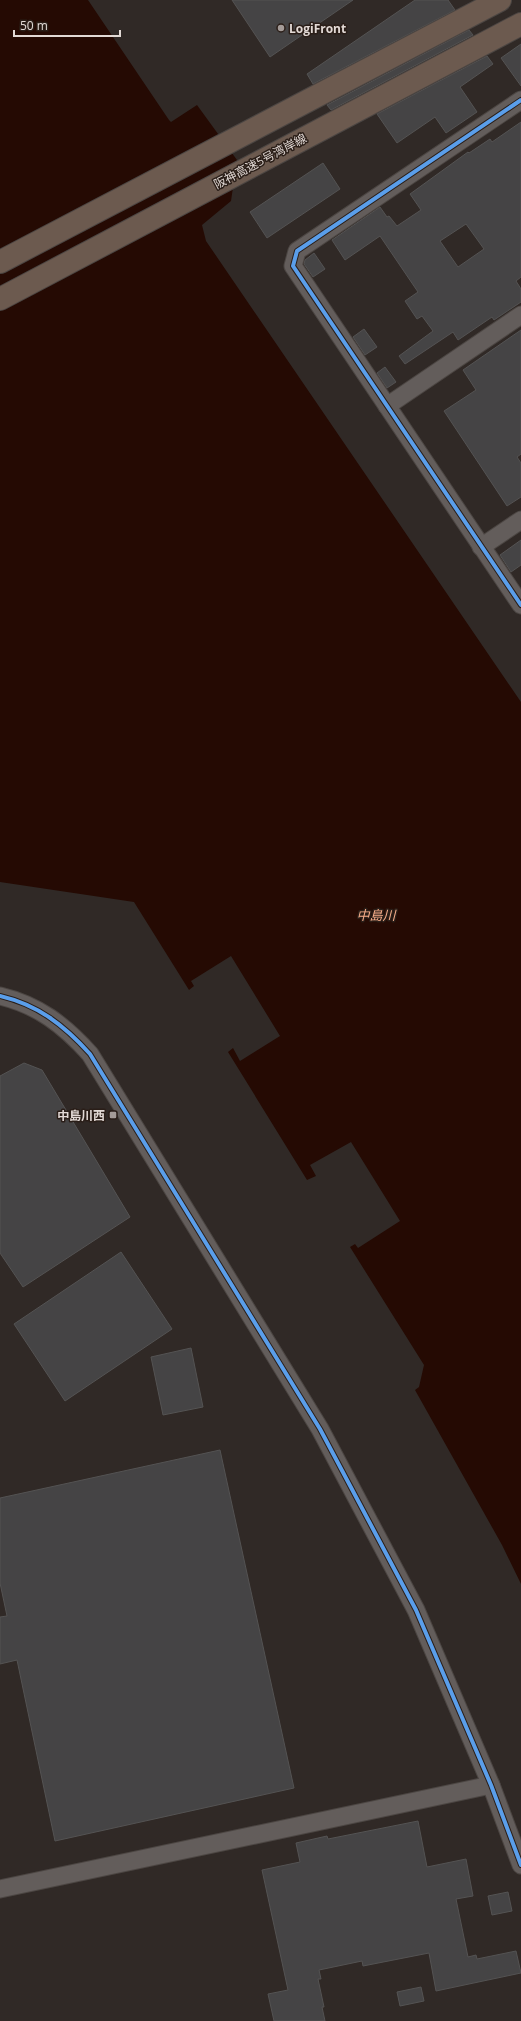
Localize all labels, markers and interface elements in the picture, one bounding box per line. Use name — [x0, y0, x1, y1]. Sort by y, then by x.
scale bar — [14, 12, 120, 38]
text: 50 m — [20, 17, 48, 34]
place label: LogiFront — [289, 20, 346, 37]
marker: LogiFront — [276, 23, 286, 33]
street label: 阪神高速5号湾岸線 — [211, 129, 309, 193]
water label: 中島川 — [356, 906, 397, 924]
place label: 中島川西 — [57, 1107, 105, 1124]
marker: 中島川西 — [108, 1110, 118, 1120]

